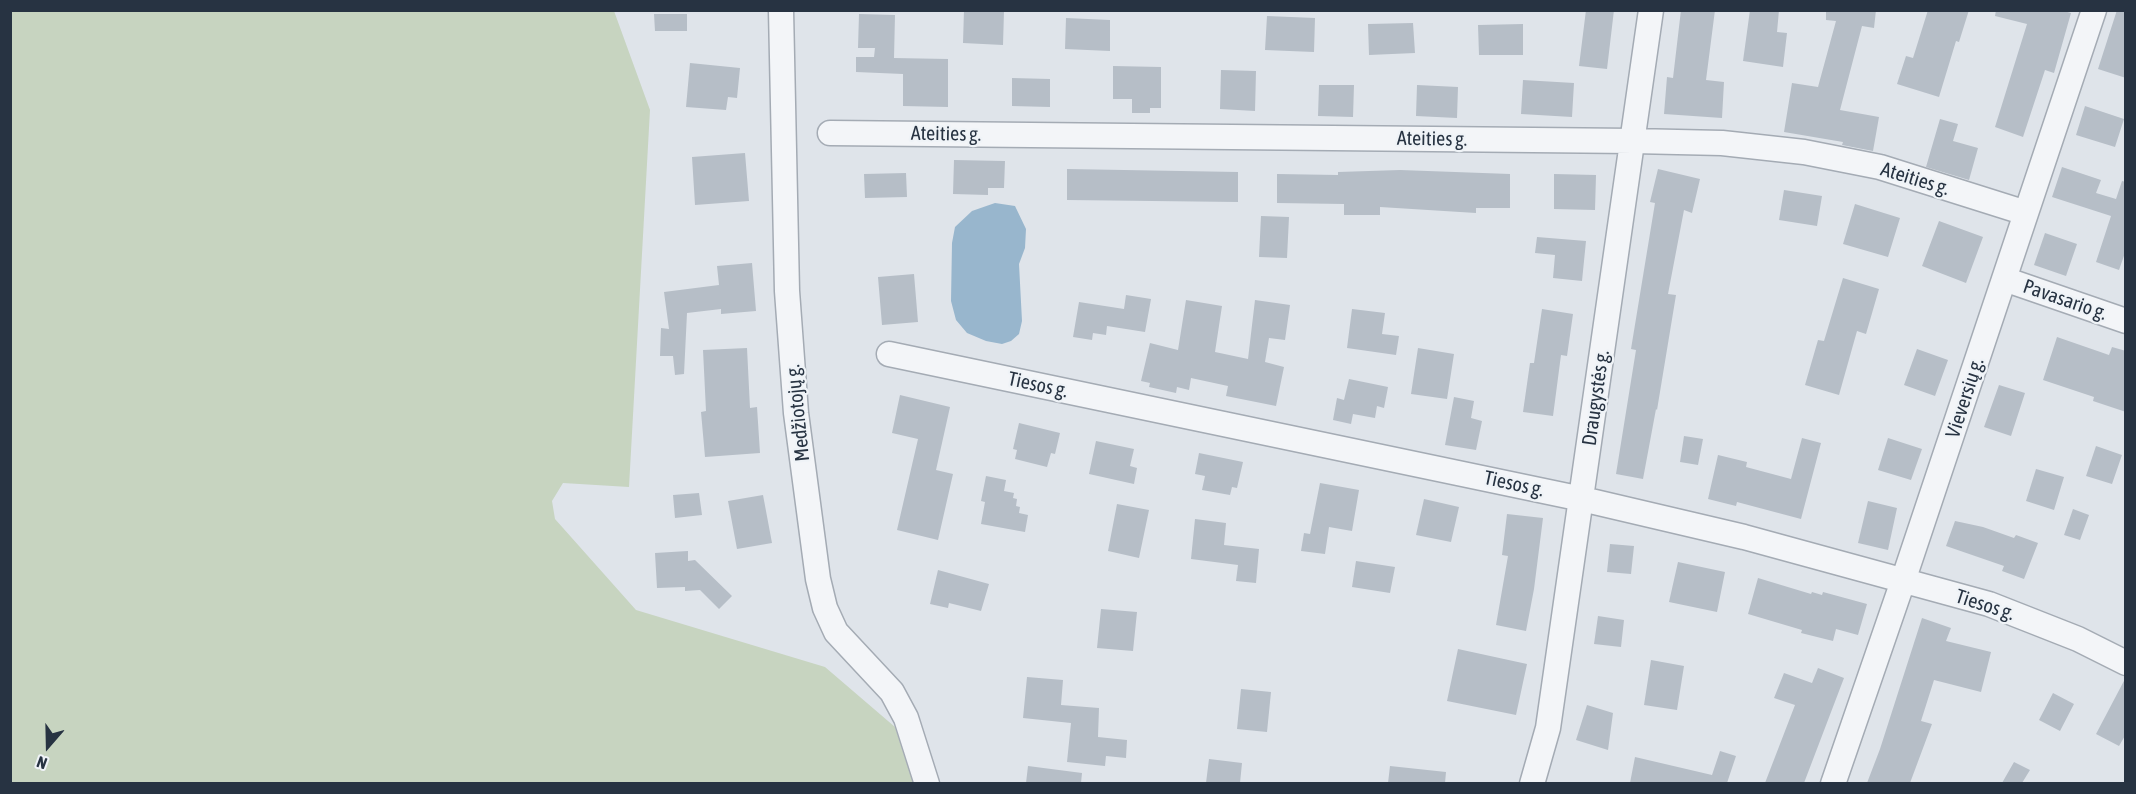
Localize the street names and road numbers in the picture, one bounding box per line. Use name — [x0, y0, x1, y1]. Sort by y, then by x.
street label: Ateities g. — [911, 121, 981, 147]
street label: Ateities g. — [1397, 126, 1467, 152]
street label: Ateities g. — [1878, 157, 1952, 201]
street label: Pavasario g. — [2020, 274, 2110, 326]
street label: Draugystės g. — [1577, 349, 1615, 447]
street label: Vieversių g. — [1941, 355, 1989, 441]
street label: Medžiotojų g. — [781, 363, 815, 463]
street label: Tiesos g. — [1006, 367, 1070, 403]
street label: Tiesos g. — [1482, 466, 1546, 502]
street label: Tiesos g. — [1953, 584, 2017, 626]

